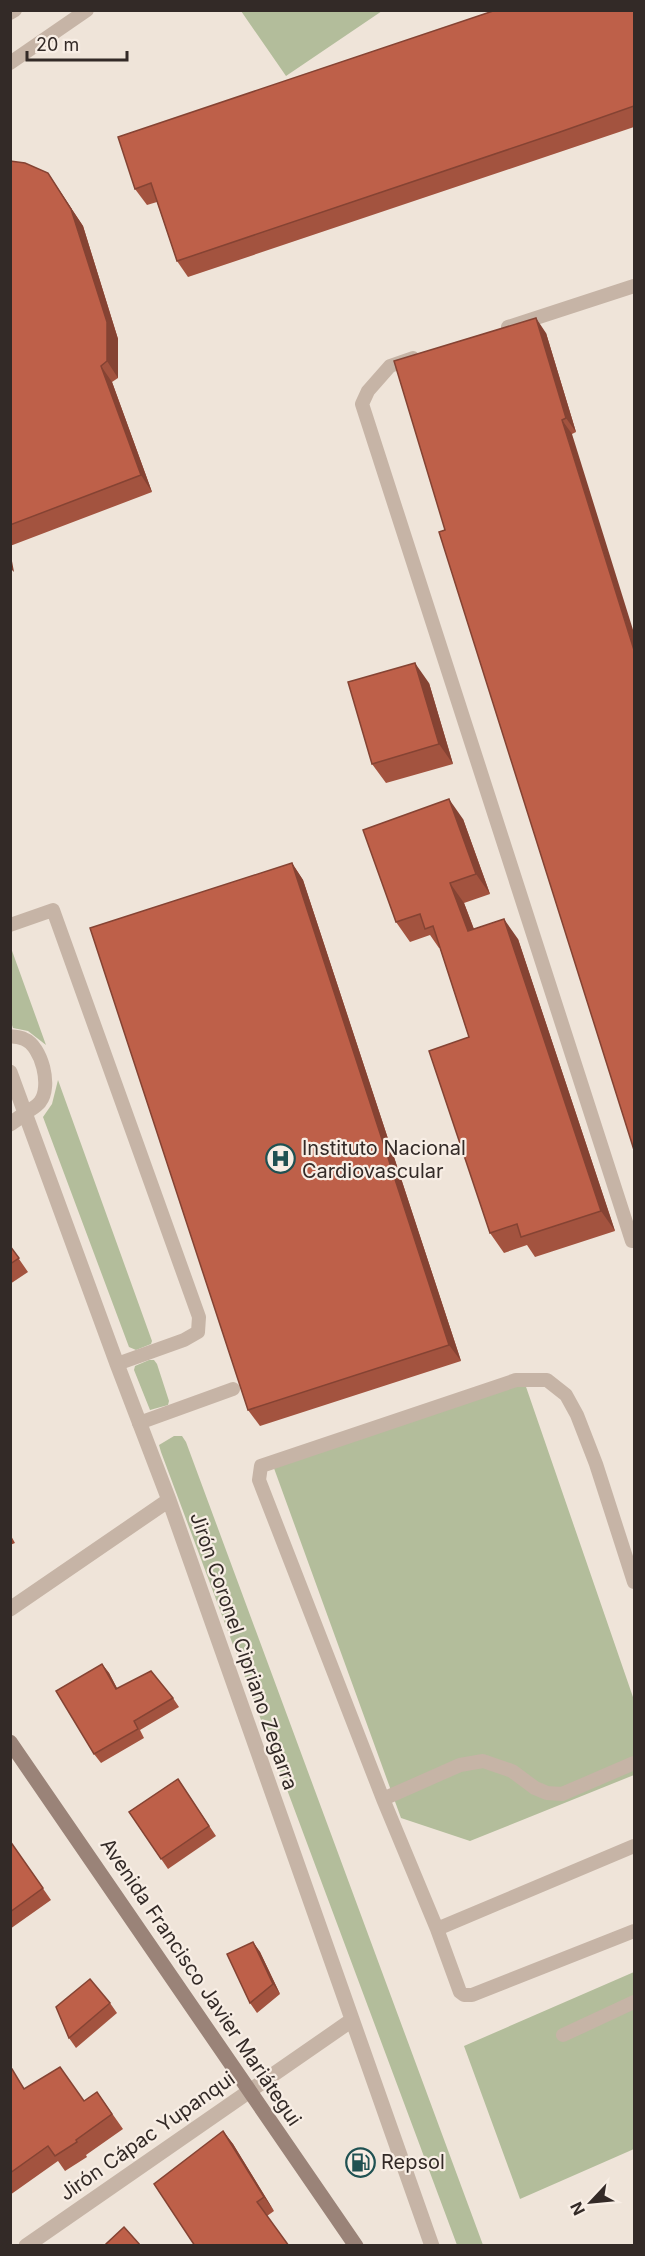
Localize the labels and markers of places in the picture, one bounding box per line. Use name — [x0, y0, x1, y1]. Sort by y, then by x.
place label: Instituto Nacional Cardiovascular — [302, 1136, 466, 1183]
hospital icon: Instituto Nacional Cardiovascular — [265, 1143, 297, 1175]
fuel station icon: Repsol — [344, 2146, 376, 2178]
place label: Repsol — [381, 2150, 445, 2174]

